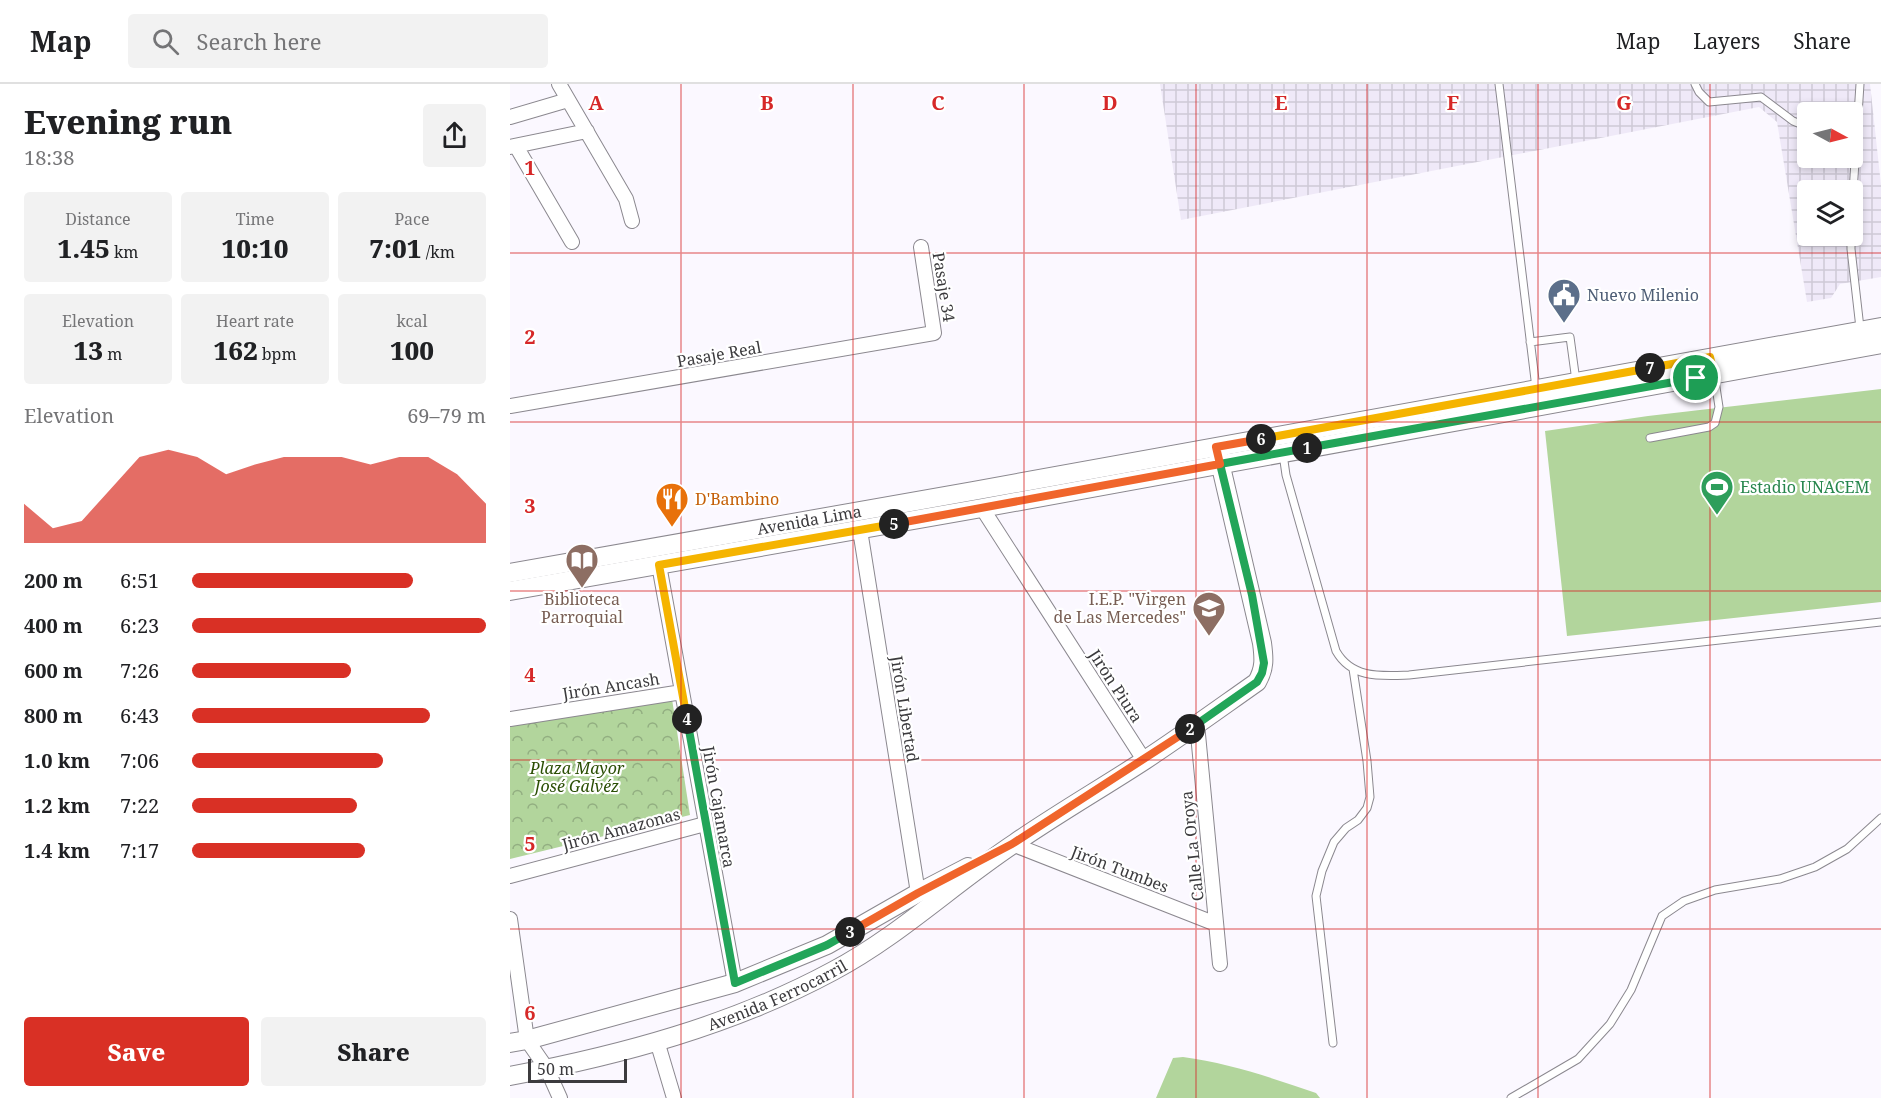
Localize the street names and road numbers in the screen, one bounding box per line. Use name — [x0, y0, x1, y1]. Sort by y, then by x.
street label: Pasaje 34 — [928, 251, 960, 323]
street label: Pasaje Real — [675, 336, 763, 372]
street label: Avenida Lima — [755, 500, 863, 540]
street label: Jirón Piura — [1084, 644, 1148, 727]
street label: Jirón Libertad — [886, 653, 924, 764]
street label: Jirón Ancash — [560, 667, 661, 705]
street label: Jirón Cajamarca — [697, 743, 741, 870]
street label: Calle La Oroya — [1175, 790, 1209, 902]
street label: Jirón Amazonas — [559, 803, 683, 856]
street label: Jirón Tumbes — [1067, 840, 1172, 898]
street label: Avenida Ferrocarril — [705, 955, 851, 1036]

